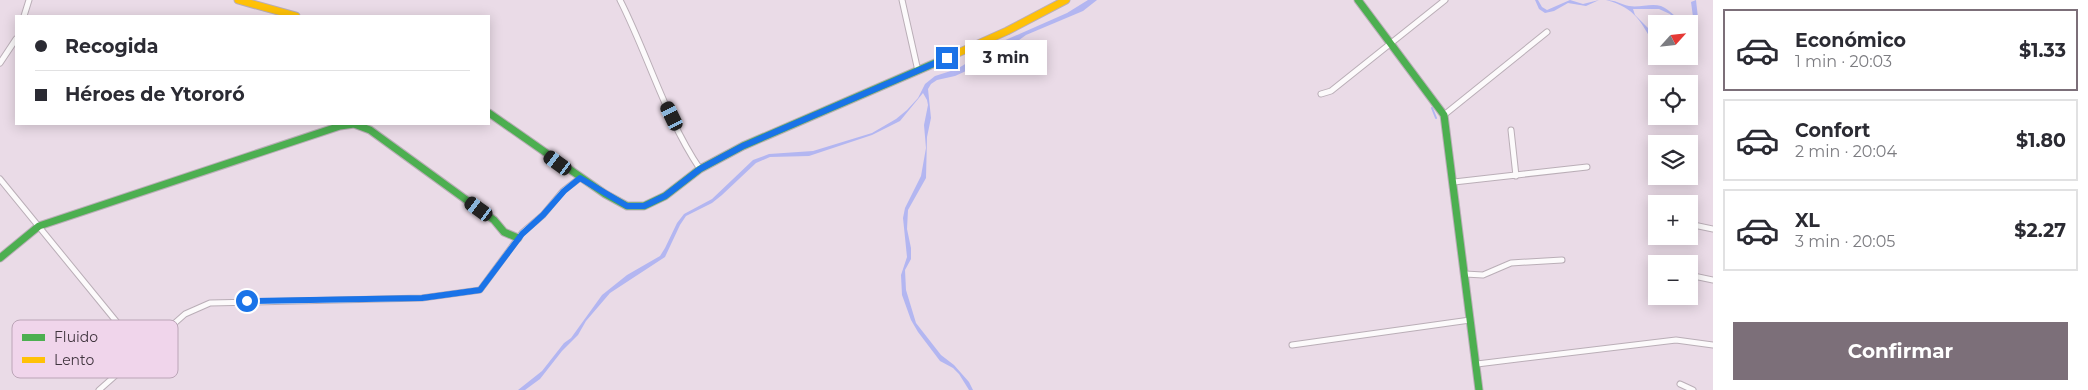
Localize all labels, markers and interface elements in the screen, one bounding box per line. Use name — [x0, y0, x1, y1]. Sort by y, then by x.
north arrow — [1648, 15, 1698, 65]
map controls — [1648, 15, 1698, 305]
icon: car — [1735, 28, 1780, 73]
text: Económico — [1795, 29, 1906, 52]
text: Recogida — [65, 35, 158, 58]
text: $1.33 — [2019, 39, 2066, 62]
callout: 3 min — [964, 40, 1047, 76]
route end — [936, 47, 958, 69]
text: 3 min — [983, 48, 1029, 67]
text: 1 min · 20:03 — [1795, 52, 1892, 71]
button: locate — [1648, 75, 1698, 125]
text: Héroes de Ytororó — [65, 83, 245, 106]
car — [658, 99, 685, 133]
icon: car — [1735, 118, 1780, 163]
text: Confort — [1795, 119, 1870, 142]
text: $1.80 — [2016, 129, 2066, 152]
button: layers — [1648, 135, 1698, 185]
text: 2 min · 20:04 — [1795, 142, 1897, 161]
car — [541, 148, 574, 178]
car — [462, 194, 495, 224]
button: + — [1648, 195, 1698, 245]
icon: car — [1735, 208, 1780, 253]
text: XL — [1795, 209, 1820, 232]
text: $2.27 — [2014, 219, 2066, 242]
text: 3 min · 20:05 — [1795, 232, 1895, 251]
button: − — [1648, 255, 1698, 305]
route start — [236, 290, 258, 312]
legend — [12, 320, 178, 378]
button: Confirmar — [1733, 322, 2068, 380]
text: Fluido — [54, 328, 98, 346]
text: Lento — [54, 351, 94, 369]

